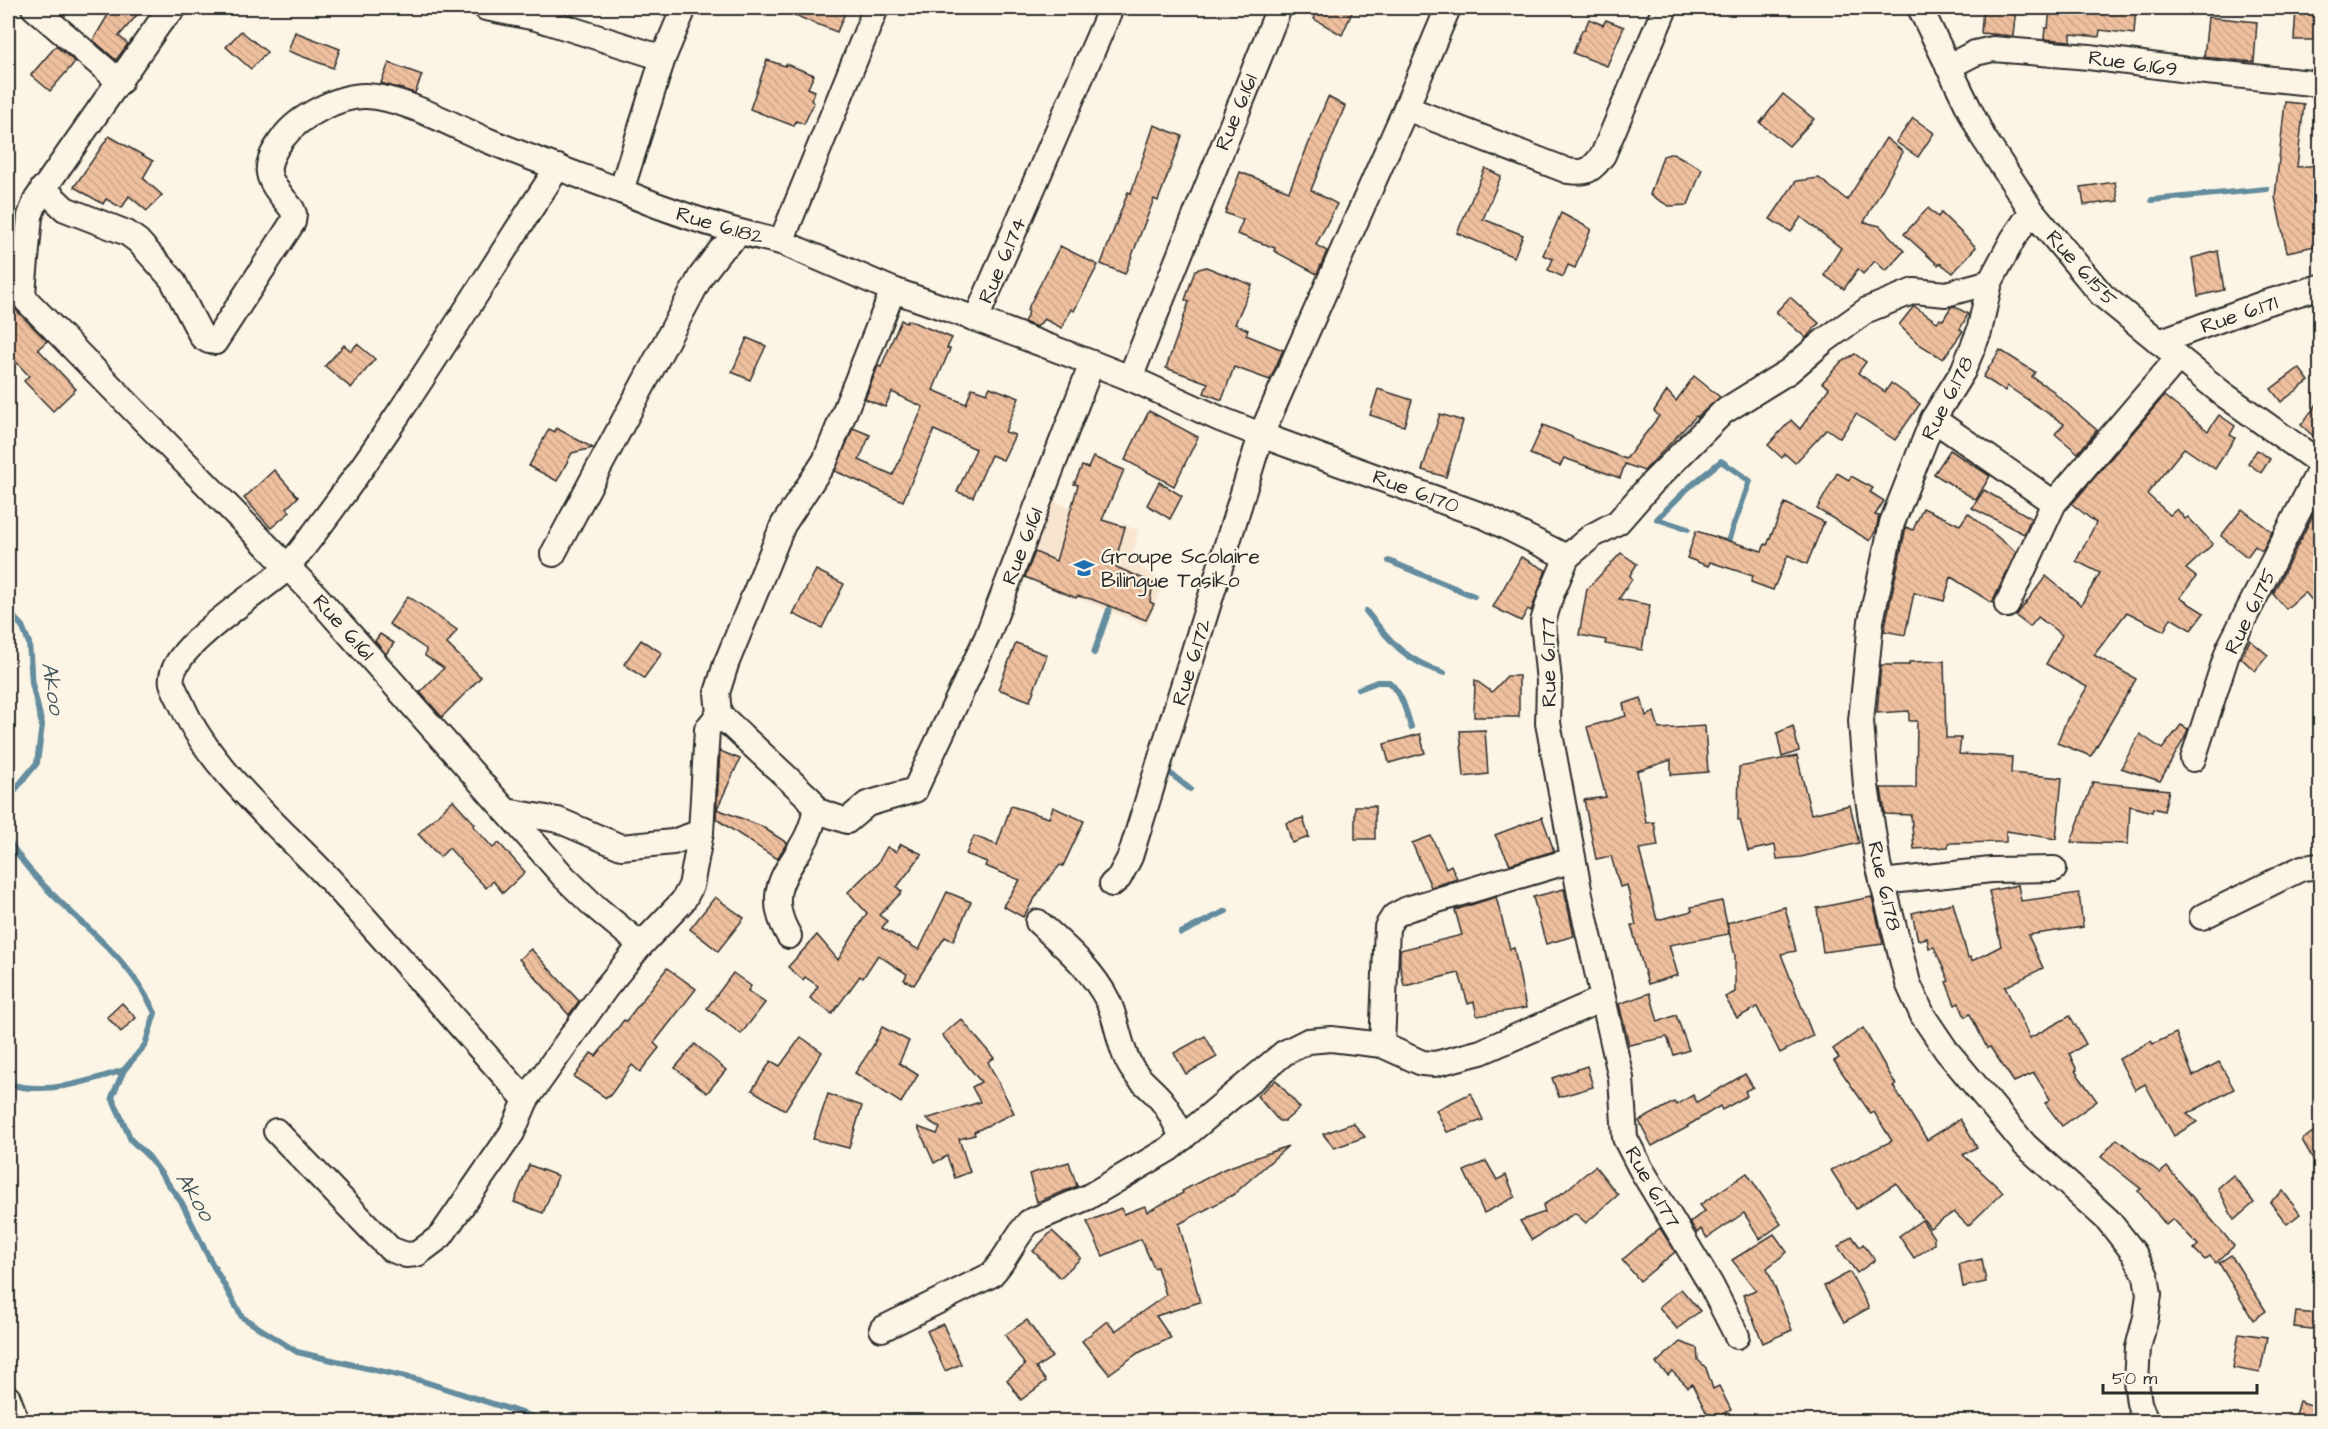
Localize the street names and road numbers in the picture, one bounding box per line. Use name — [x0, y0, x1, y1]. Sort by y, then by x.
street label: Rue 6.169 — [2087, 43, 2179, 84]
street label: Rue 6.161 — [1208, 69, 1265, 155]
street label: Rue 6.182 — [673, 199, 767, 252]
street label: Rue 6.174 — [971, 212, 1034, 308]
street label: Rue 6.155 — [2039, 224, 2124, 313]
street label: Rue 6.171 — [2197, 288, 2282, 341]
street label: Rue 6.178 — [1914, 351, 1981, 445]
street label: Rue 6.170 — [1368, 462, 1463, 521]
street label: Rue 6.161 — [995, 503, 1050, 589]
street label: Rue 6.175 — [2217, 563, 2284, 659]
street label: Rue 6.161 — [306, 588, 381, 667]
street label: Rue 6.172 — [1165, 615, 1218, 709]
street label: Rue 6.177 — [1533, 617, 1564, 707]
street label: Rue 6.178 — [1860, 839, 1909, 934]
street label: Rue 6.177 — [1617, 1141, 1688, 1234]

